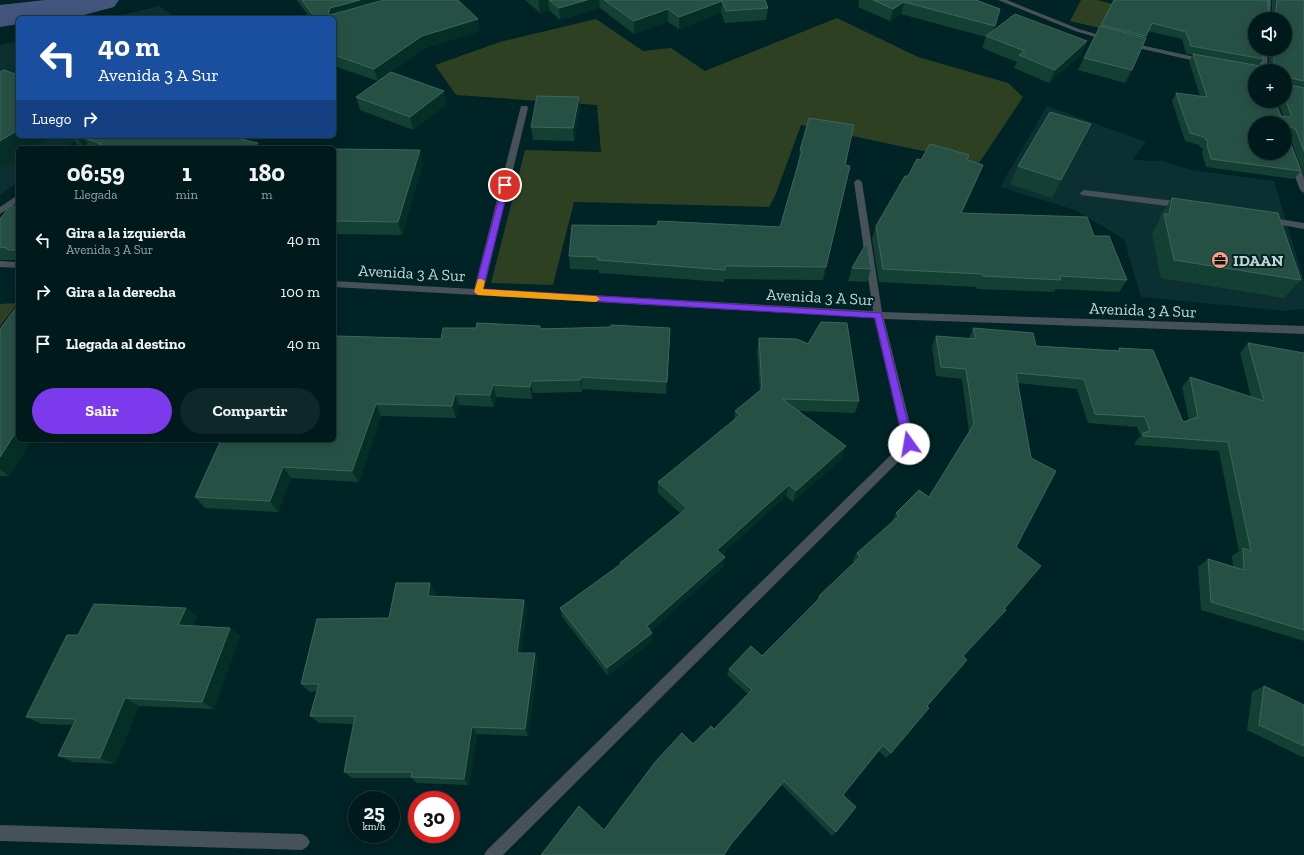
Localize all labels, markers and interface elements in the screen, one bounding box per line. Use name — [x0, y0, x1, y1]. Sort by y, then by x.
map controls — [1248, 12, 1292, 160]
button: sound — [1248, 12, 1292, 56]
text: 40 m — [98, 30, 160, 63]
icon: left — [32, 32, 84, 84]
text: Avenida 3 A Sur — [98, 64, 219, 86]
button: + — [1248, 64, 1292, 108]
icon: right — [79, 108, 101, 130]
text: Luego — [32, 110, 71, 128]
button: − — [1248, 116, 1292, 160]
text: 06:59 — [67, 158, 125, 187]
text: 1 — [182, 158, 192, 187]
text: 180 — [249, 158, 285, 187]
pin — [488, 168, 522, 202]
icon: arrive — [494, 174, 516, 196]
text: Llegada — [74, 187, 118, 202]
text: min — [176, 187, 198, 202]
text: m — [261, 187, 273, 202]
text: Gira a la izquierda — [66, 224, 186, 242]
icon: left — [32, 229, 54, 251]
text: 40 m — [287, 231, 320, 249]
text: Avenida 3 A Sur — [66, 242, 153, 257]
office icon: IDAAN — [1210, 250, 1230, 270]
place label: IDAAN — [1233, 251, 1283, 270]
street label: Avenida 3 A Sur — [358, 261, 466, 285]
icon: right — [32, 281, 54, 303]
text: Gira a la derecha — [66, 283, 176, 301]
text: 100 m — [281, 283, 320, 301]
street label: Avenida 3 A Sur — [766, 285, 874, 309]
street label: Avenida 3 A Sur — [1089, 299, 1197, 321]
icon: arrive — [32, 333, 54, 355]
text: Llegada al destino — [66, 335, 186, 353]
text: 40 m — [287, 335, 320, 353]
button: Salir — [32, 388, 172, 434]
button: Compartir — [180, 388, 320, 434]
position arrow — [888, 423, 930, 465]
speed limit sign: 30 — [408, 791, 460, 843]
text: 25 — [363, 800, 385, 824]
text: km/h — [363, 821, 385, 833]

